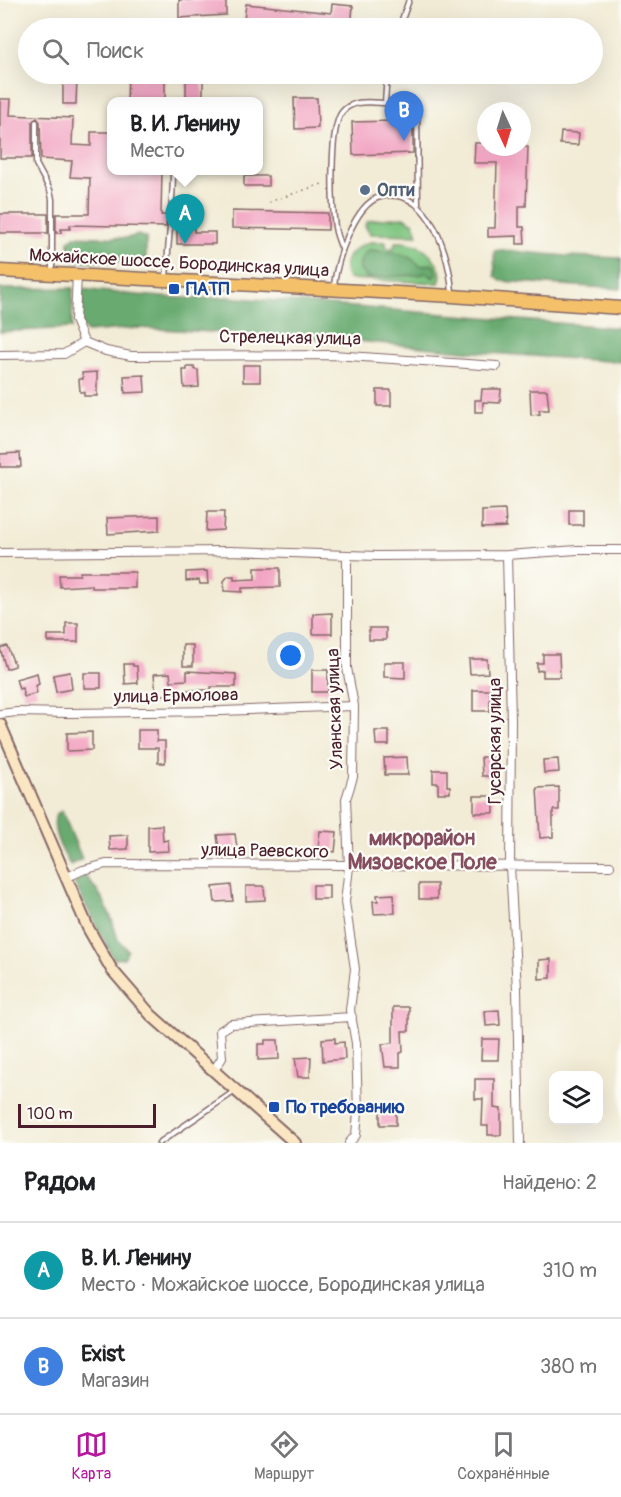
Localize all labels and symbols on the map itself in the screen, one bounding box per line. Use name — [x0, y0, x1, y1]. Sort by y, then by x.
pin: B — [384, 92, 424, 141]
north arrow — [477, 102, 531, 156]
place label: Опти — [377, 179, 415, 202]
marker: Опти — [358, 183, 372, 197]
pin: A — [166, 194, 204, 244]
street label: Можайское шоссе, Бородинская улица — [28, 244, 330, 282]
place label: ПАТП — [186, 278, 229, 301]
marker: ПАТП — [167, 282, 181, 296]
street label: Стрелецкая улица — [219, 325, 361, 351]
your location — [276, 641, 305, 670]
street label: Уланская улица — [321, 648, 349, 770]
street label: Гусарская улица — [484, 678, 507, 804]
street label: улица Ермолова — [113, 683, 238, 709]
district label: микрорайон Мизовское Поле — [347, 825, 497, 876]
street label: улица Раевского — [200, 838, 329, 864]
place label: По требованию — [286, 1096, 405, 1119]
marker: По требованию — [267, 1100, 281, 1114]
scale bar — [18, 1101, 156, 1128]

